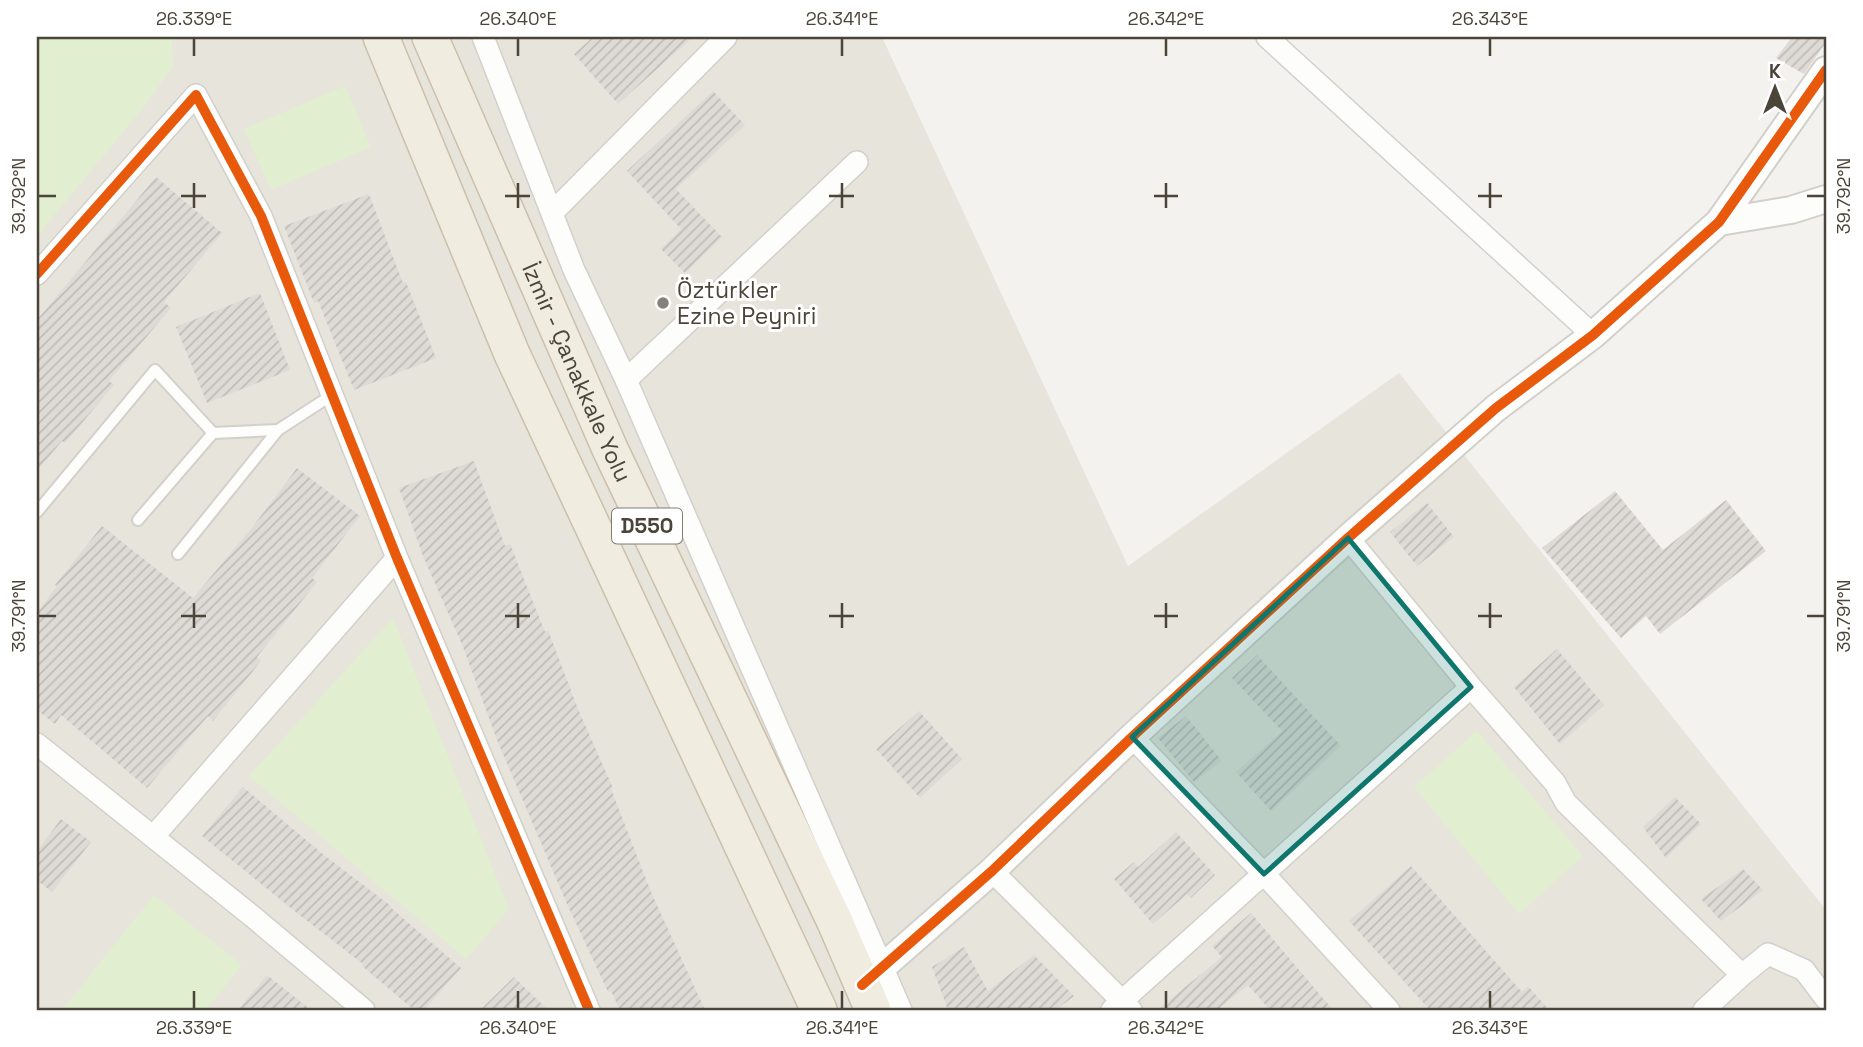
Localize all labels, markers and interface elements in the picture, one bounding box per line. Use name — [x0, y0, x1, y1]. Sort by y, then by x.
text: 26.339°E — [156, 7, 232, 30]
text: 26.340°E — [479, 7, 557, 30]
text: 26.341°E — [806, 7, 878, 30]
text: 26.342°E — [1128, 7, 1204, 30]
text: 26.343°E — [1452, 7, 1528, 30]
north arrow — [1741, 52, 1811, 122]
text: K — [1769, 59, 1781, 84]
text: 39.792°N — [7, 158, 30, 234]
text: 39.792°N — [1832, 158, 1855, 234]
street label: İzmir - Çanakkale Yolu — [515, 258, 638, 487]
place label: Öztürkler Ezine Peyniri — [677, 275, 816, 331]
marker: Öztürkler Ezine Peyniri — [655, 295, 671, 311]
road number: D550 — [612, 508, 682, 544]
text: 39.791°N — [7, 579, 30, 653]
text: 39.791°N — [1832, 579, 1855, 653]
text: 26.339°E — [156, 1016, 232, 1039]
text: 26.340°E — [479, 1016, 557, 1039]
text: 26.341°E — [806, 1016, 878, 1039]
text: 26.342°E — [1128, 1016, 1204, 1039]
text: 26.343°E — [1452, 1016, 1528, 1039]

